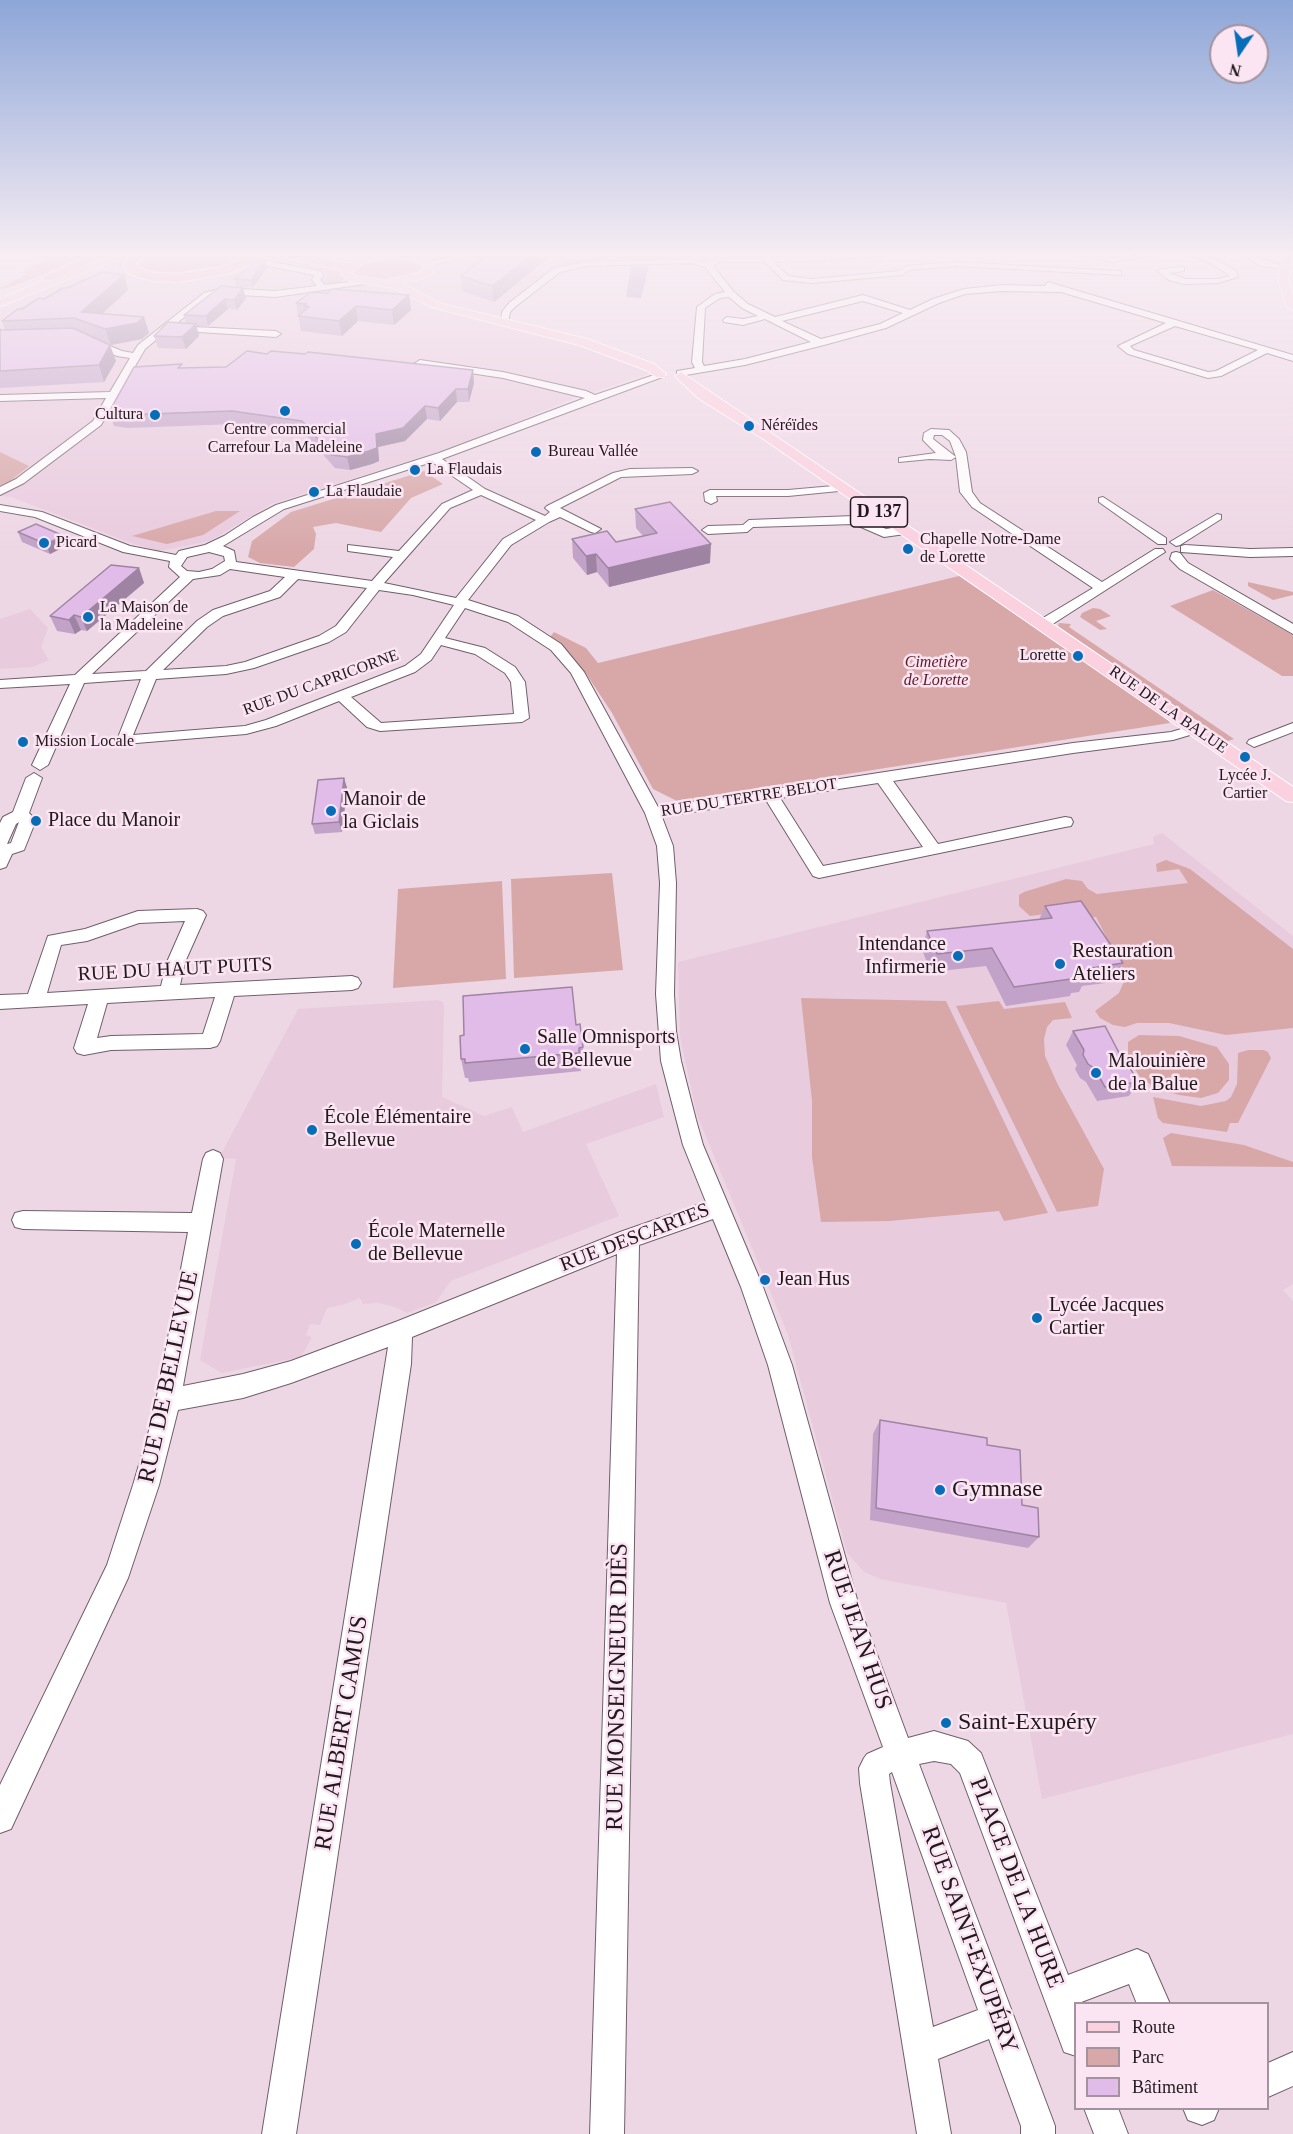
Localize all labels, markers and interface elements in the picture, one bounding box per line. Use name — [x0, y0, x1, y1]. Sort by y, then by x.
north arrow — [1209, 24, 1269, 84]
text: N — [1228, 60, 1243, 80]
marker: Centre commercial Carrefour La Madeleine — [278, 404, 292, 418]
place label: Cultura — [95, 405, 143, 425]
marker: Cultura — [148, 408, 162, 422]
place label: Néréïdes — [761, 416, 818, 436]
marker: Néréïdes — [742, 419, 756, 433]
place label: Centre commercial Carrefour La Madeleine — [208, 420, 362, 458]
place label: Bureau Vallée — [548, 442, 638, 462]
marker: Bureau Vallée — [529, 445, 543, 459]
place label: La Flaudais — [427, 460, 502, 480]
marker: La Flaudais — [408, 463, 422, 477]
place label: La Flaudaie — [326, 482, 402, 502]
marker: La Flaudaie — [307, 485, 321, 499]
road number: D 137 — [850, 497, 908, 527]
place label: Chapelle Notre-Dame de Lorette — [920, 530, 1061, 568]
place label: Picard — [56, 533, 97, 553]
marker: Picard — [37, 536, 51, 550]
marker: Chapelle Notre-Dame de Lorette — [901, 542, 915, 556]
place label: La Maison de la Madeleine — [100, 598, 188, 636]
marker: La Maison de la Madeleine — [81, 610, 95, 624]
street label: RUE DU CAPRICORNE — [240, 646, 402, 720]
place label: Lorette — [1020, 646, 1066, 666]
marker: Lorette — [1071, 649, 1085, 663]
park label: Cimetière de Lorette — [904, 653, 968, 691]
street label: RUE DE LA BALUE — [1105, 662, 1231, 758]
place label: Mission Locale — [35, 732, 134, 752]
marker: Mission Locale — [16, 735, 30, 749]
marker: Lycée J. Cartier — [1238, 750, 1252, 764]
place label: Lycée J. Cartier — [1219, 766, 1271, 804]
street label: RUE DU TERTRE BELOT — [660, 775, 838, 821]
place label: Manoir de la Giclais — [343, 788, 426, 835]
marker: Manoir de la Giclais — [324, 804, 338, 818]
place label: Place du Manoir — [48, 809, 180, 833]
marker: Place du Manoir — [29, 814, 43, 828]
place label: Intendance Infirmerie — [858, 933, 946, 980]
place label: Restauration Ateliers — [1072, 940, 1173, 987]
marker: Intendance Infirmerie — [951, 949, 965, 963]
street label: RUE DU HAUT PUITS — [77, 953, 273, 987]
marker: Restauration Ateliers — [1053, 957, 1067, 971]
place label: Salle Omnisports de Bellevue — [537, 1026, 675, 1073]
marker: Salle Omnisports de Bellevue — [518, 1042, 532, 1056]
place label: Malouinière de la Balue — [1108, 1050, 1206, 1097]
marker: Malouinière de la Balue — [1089, 1066, 1103, 1080]
place label: École Élémentaire Bellevue — [324, 1106, 471, 1153]
marker: École Élémentaire Bellevue — [305, 1123, 319, 1137]
street label: RUE DESCARTES — [557, 1198, 713, 1278]
place label: École Maternelle de Bellevue — [368, 1220, 505, 1267]
marker: École Maternelle de Bellevue — [349, 1237, 363, 1251]
street label: RUE DE BELLEVUE — [132, 1268, 206, 1486]
place label: Jean Hus — [777, 1268, 850, 1292]
marker: Jean Hus — [758, 1273, 772, 1287]
place label: Lycée Jacques Cartier — [1049, 1294, 1164, 1341]
marker: Lycée Jacques Cartier — [1030, 1311, 1044, 1325]
place label: Gymnase — [952, 1476, 1043, 1504]
marker: Gymnase — [933, 1483, 947, 1497]
street label: RUE MONSEIGNEUR DIÈS — [601, 1543, 635, 1831]
street label: RUE JEAN HUS — [816, 1547, 898, 1713]
street label: RUE ALBERT CAMUS — [309, 1614, 375, 1852]
place label: Saint-Exupéry — [958, 1709, 1097, 1737]
marker: Saint-Exupéry — [939, 1716, 953, 1730]
street label: PLACE DE LA HURE — [963, 1774, 1069, 1992]
street label: RUE SAINT-EXUPÉRY — [914, 1822, 1024, 2058]
legend — [1074, 2002, 1269, 2110]
text: Route — [1132, 2017, 1175, 2037]
text: Parc — [1132, 2047, 1164, 2067]
text: Bâtiment — [1132, 2077, 1198, 2097]

